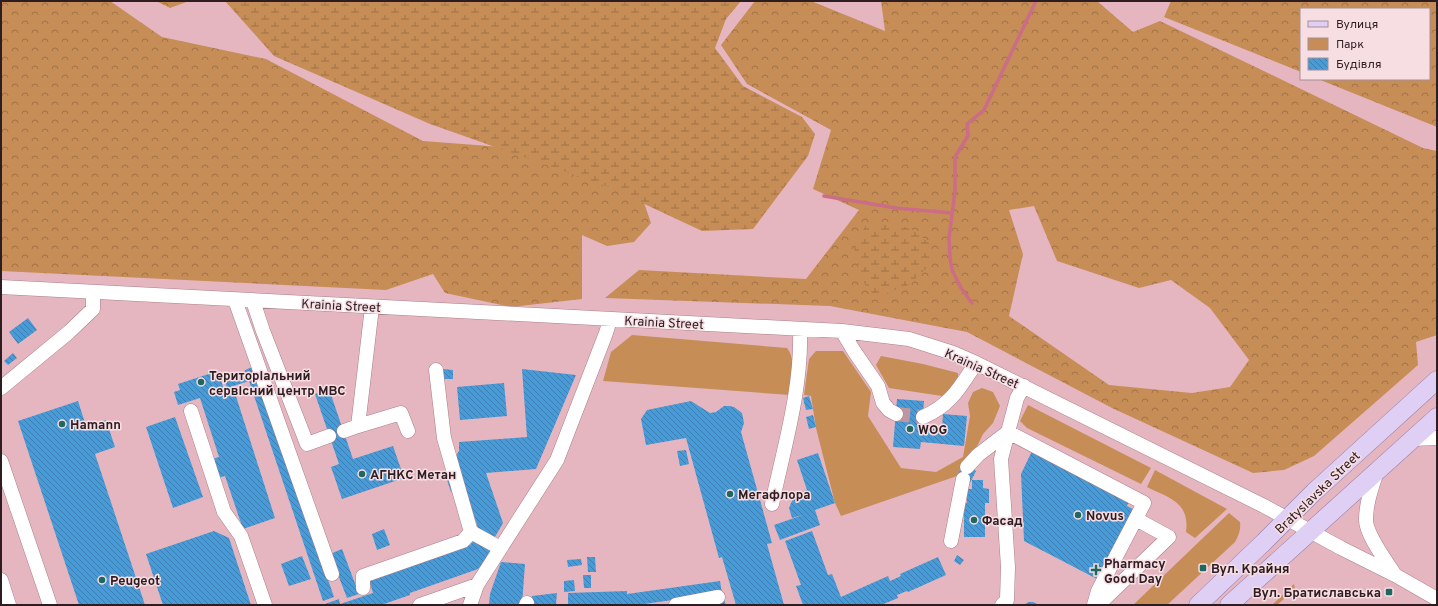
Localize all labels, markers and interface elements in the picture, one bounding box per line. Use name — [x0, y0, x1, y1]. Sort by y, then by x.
legend — [1300, 8, 1430, 80]
text: Вулиця — [1336, 17, 1378, 33]
text: Парк — [1336, 37, 1364, 53]
text: Будівля — [1336, 57, 1382, 73]
street label: Krainia Street — [301, 297, 381, 317]
street label: Krainia Street — [624, 314, 704, 334]
street label: Krainia Street — [941, 346, 1021, 393]
place label: Територіальний сервісний центр МВС — [209, 369, 346, 400]
marker: Територіальний сервісний центр МВС — [196, 377, 206, 387]
place label: Hamann — [70, 418, 121, 434]
marker: Hamann — [57, 419, 67, 429]
place label: WOG — [918, 423, 947, 439]
marker: WOG — [905, 424, 915, 434]
street label: Bratyslavska Street — [1272, 449, 1364, 538]
place label: АГНКС Метан — [370, 468, 456, 484]
marker: АГНКС Метан — [357, 469, 367, 479]
place label: Мегафлора — [738, 488, 811, 504]
marker: Мегафлора — [725, 489, 735, 499]
place label: Novus — [1086, 509, 1124, 525]
marker: Novus — [1073, 510, 1083, 520]
place label: Фасад — [982, 514, 1023, 530]
marker: Фасад — [969, 515, 979, 525]
place label: Pharmacy Good Day — [1104, 557, 1166, 588]
place label: Вул. Крайня — [1211, 562, 1289, 578]
marker: Вул. Крайня — [1198, 563, 1208, 573]
marker: Pharmacy Good Day — [1091, 565, 1101, 575]
place label: Peugeot — [110, 574, 160, 590]
marker: Peugeot — [97, 575, 107, 585]
place label: Вул. Братиславська — [1253, 586, 1381, 602]
marker: Вул. Братиславська — [1384, 587, 1394, 597]

